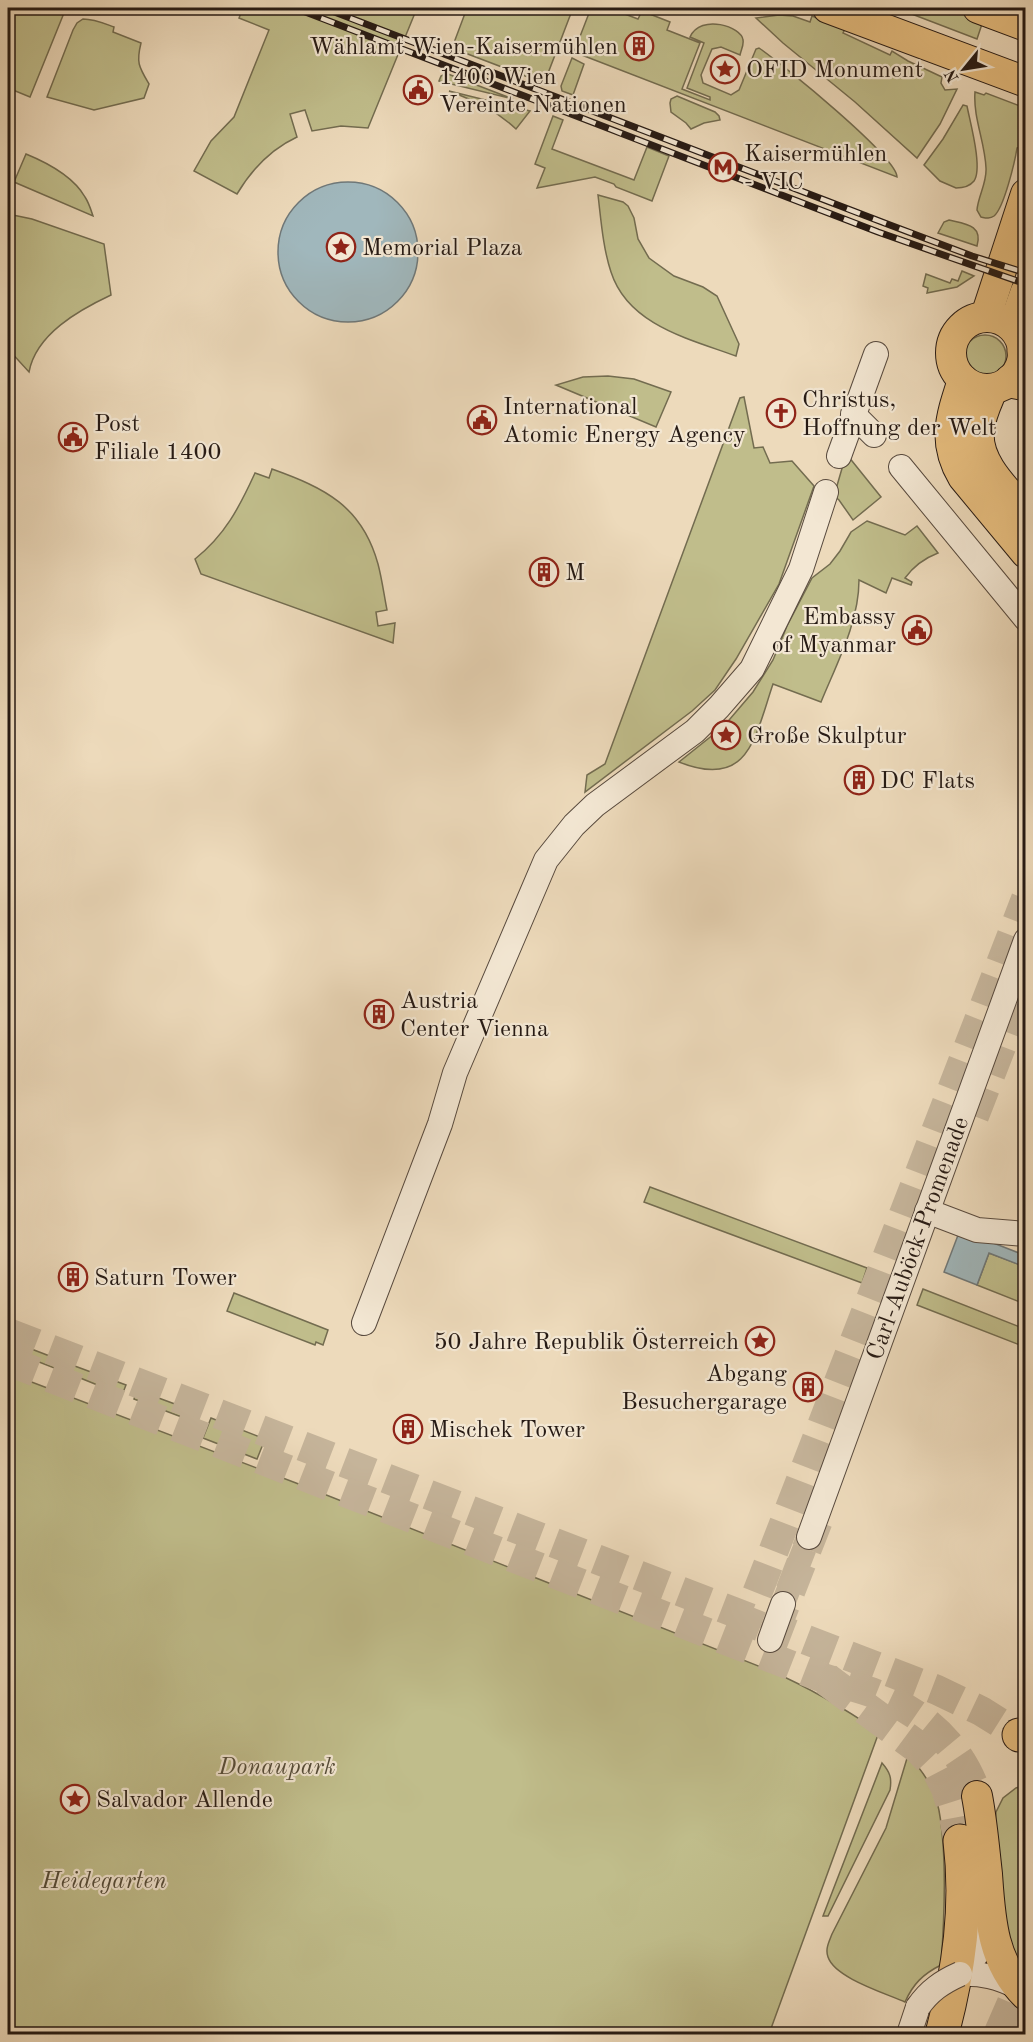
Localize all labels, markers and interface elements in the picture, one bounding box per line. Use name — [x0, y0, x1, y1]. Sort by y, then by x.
building icon: Wählamt Wien-Kaisermühlen — [623, 30, 655, 62]
place label: Wählamt Wien-Kaisermühlen — [309, 36, 618, 60]
north arrow — [934, 39, 994, 99]
place icon: OFID Monument — [709, 53, 741, 85]
place label: OFID Monument — [746, 59, 923, 83]
place label: 1400 Wien Vereinte Nationen — [439, 66, 627, 118]
text: N — [942, 66, 963, 85]
public building icon: 1400 Wien Vereinte Nationen — [402, 74, 434, 106]
place label: Kaisermühlen - VIC — [744, 143, 887, 195]
metro station icon: Kaisermühlen - VIC — [707, 151, 739, 183]
place icon: Memorial Plaza — [325, 231, 357, 263]
place label: Memorial Plaza — [362, 237, 523, 261]
place label: Christus, Hoffnung der Welt — [802, 389, 996, 441]
place label: International Atomic Energy Agency — [503, 396, 746, 448]
church icon: Christus, Hoffnung der Welt — [765, 397, 797, 429]
public building icon: International Atomic Energy Agency — [466, 404, 498, 436]
place label: Post Filiale 1400 — [94, 413, 221, 465]
public building icon: Post Filiale 1400 — [57, 421, 89, 453]
building icon: M — [528, 556, 560, 588]
place label: M — [565, 562, 585, 586]
place label: Embassy of Myanmar — [772, 606, 896, 658]
public building icon: Embassy of Myanmar — [901, 614, 933, 646]
place icon: Große Skulptur — [710, 719, 742, 751]
place label: Große Skulptur — [747, 725, 907, 749]
building icon: DC Flats — [843, 764, 875, 796]
place label: DC Flats — [880, 770, 975, 794]
place label: Austria Center Vienna — [400, 990, 549, 1042]
building icon: Austria Center Vienna — [363, 998, 395, 1030]
street label: Carl-Auböck-Promenade — [864, 1114, 974, 1363]
building icon: Saturn Tower — [57, 1261, 89, 1293]
place label: Saturn Tower — [94, 1267, 237, 1291]
place icon: 50 Jahre Republik Österreich — [744, 1325, 776, 1357]
place label: 50 Jahre Republik Österreich — [434, 1327, 739, 1355]
place label: Abgang Besuchergarage — [621, 1363, 787, 1415]
building icon: Abgang Besuchergarage — [792, 1371, 824, 1403]
building icon: Mischek Tower — [392, 1413, 424, 1445]
place label: Mischek Tower — [429, 1419, 585, 1443]
park label: Donaupark — [217, 1756, 336, 1780]
place icon: Salvador Allende — [59, 1783, 91, 1815]
place label: Salvador Allende — [96, 1789, 273, 1813]
park label: Heidegarten — [40, 1870, 167, 1894]

